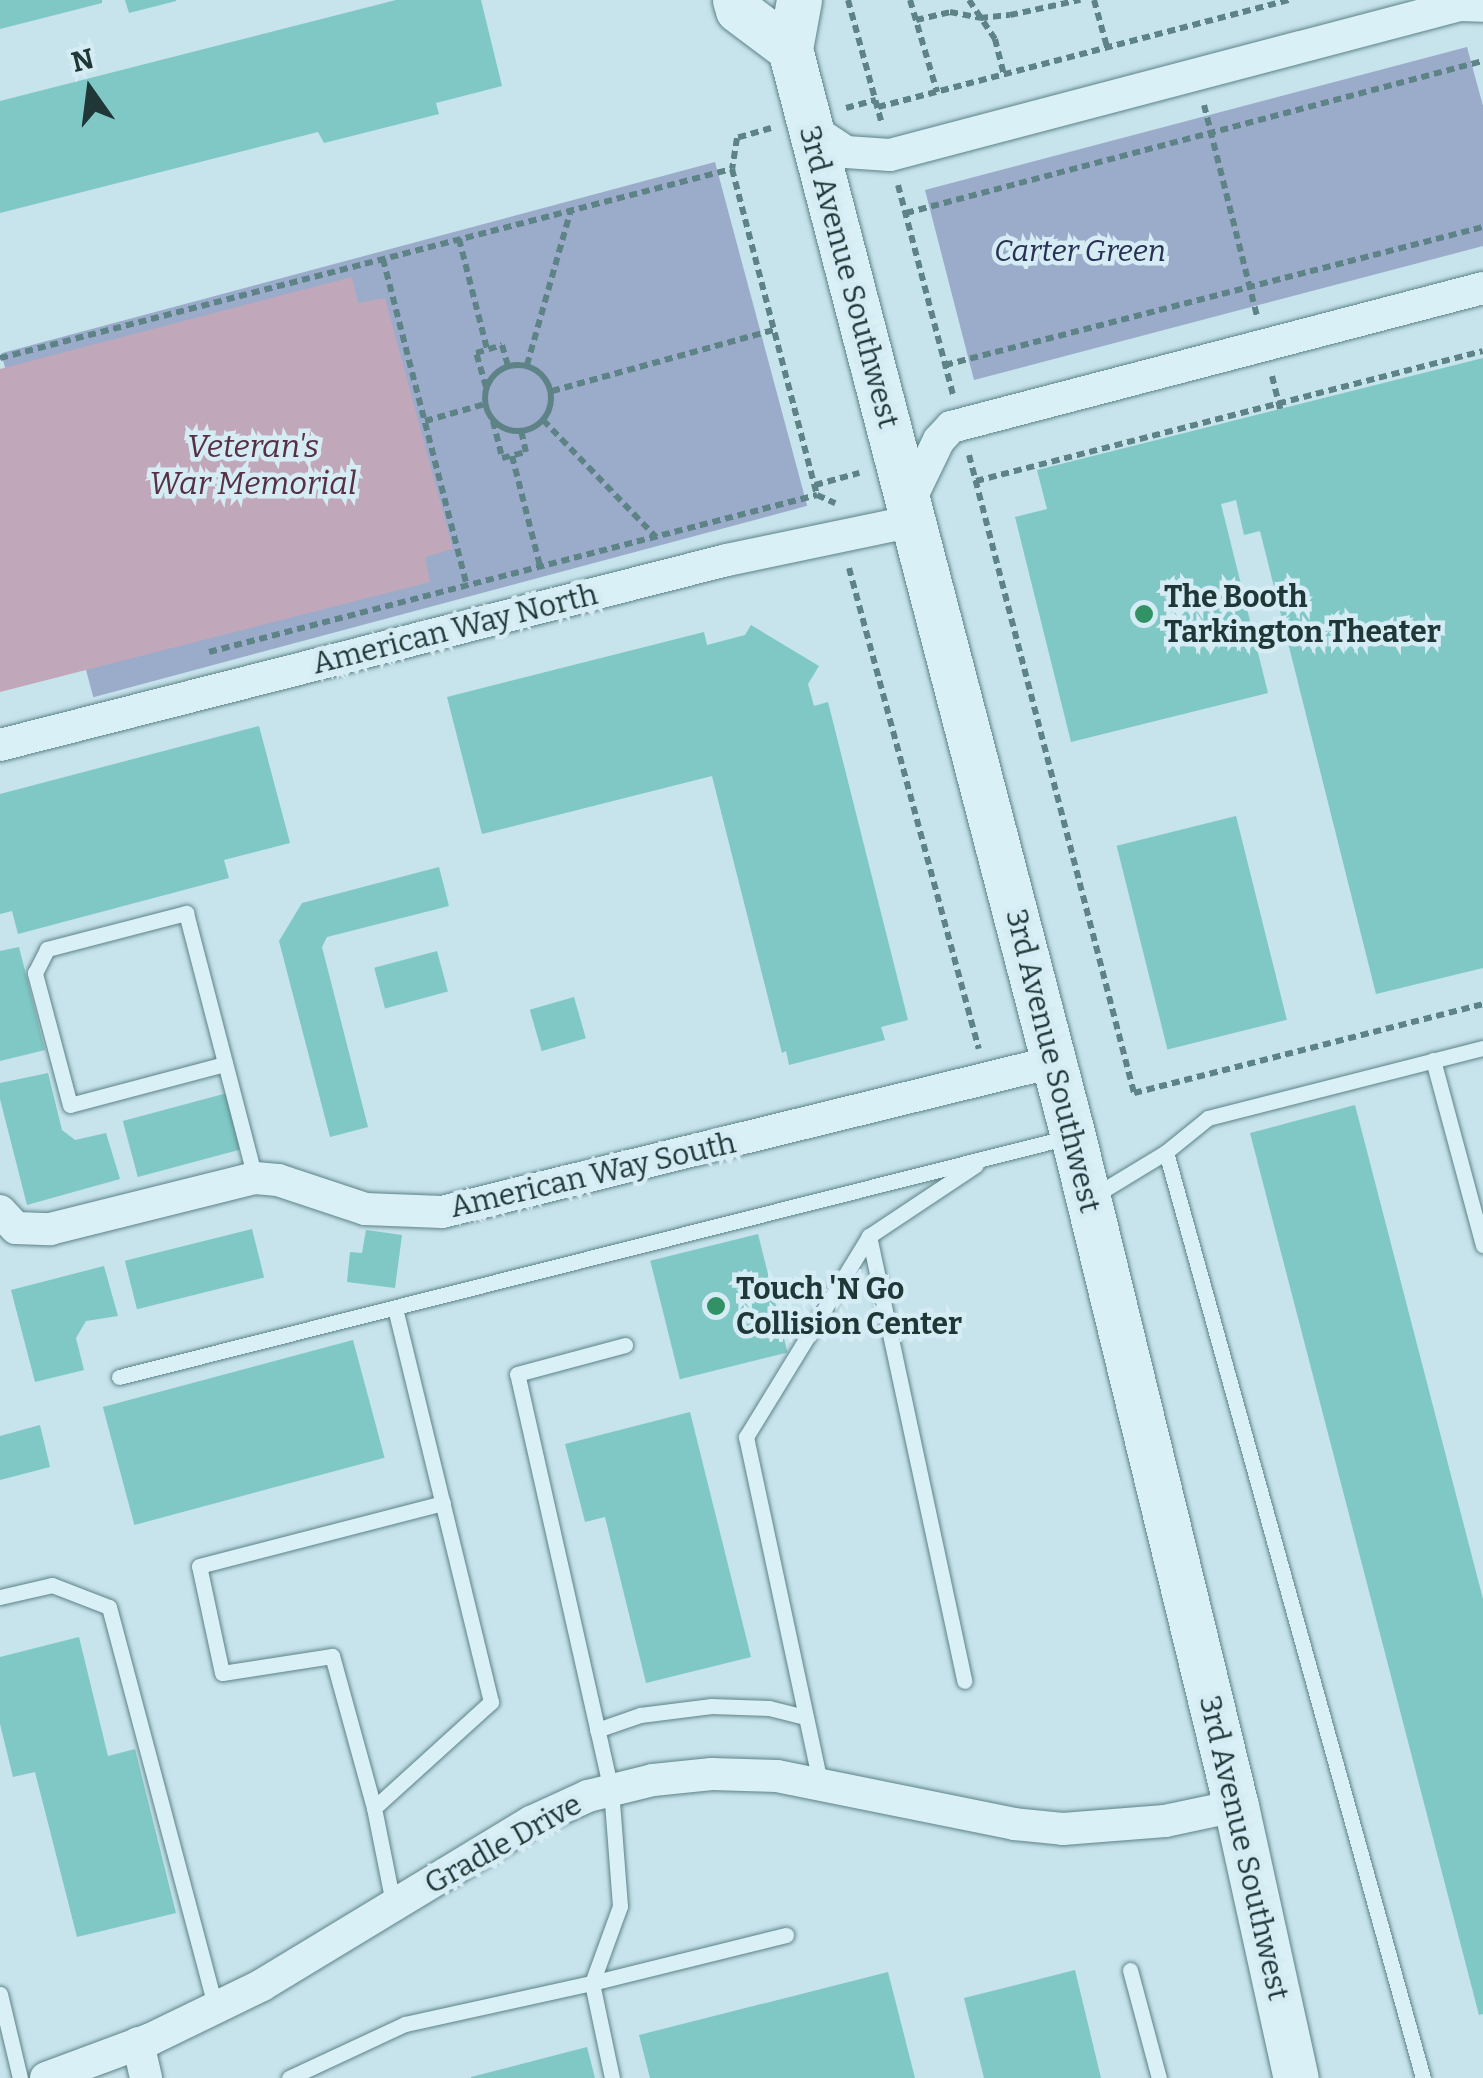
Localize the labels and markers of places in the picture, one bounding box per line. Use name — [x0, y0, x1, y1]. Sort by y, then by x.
place label: The Booth Tarkington Theater — [1164, 579, 1441, 650]
marker: The Booth Tarkington Theater — [1133, 603, 1155, 625]
place label: Touch 'N Go Collision Center — [736, 1271, 962, 1342]
marker: Touch 'N Go Collision Center — [705, 1295, 727, 1317]

